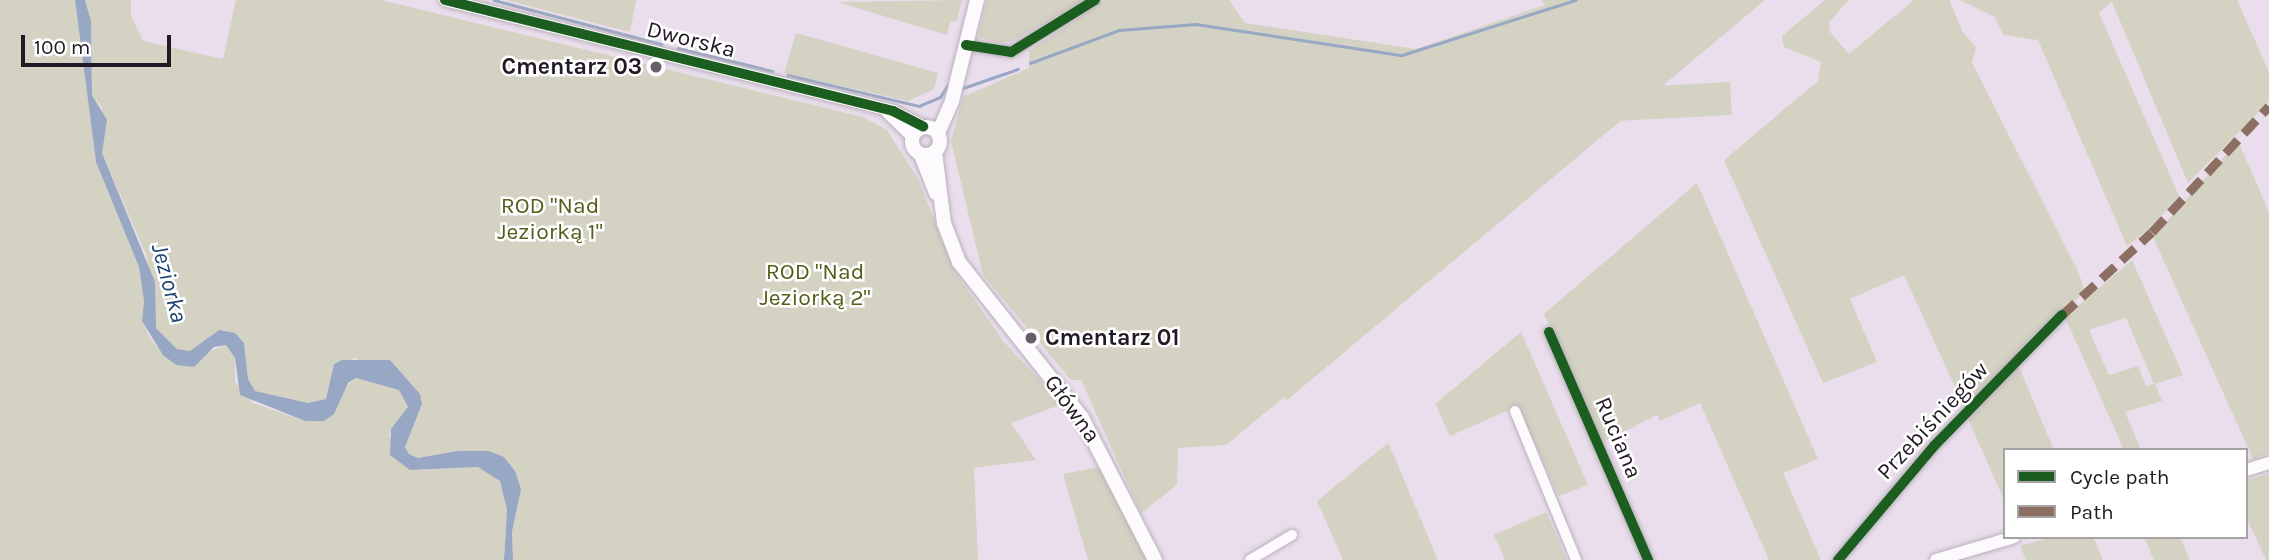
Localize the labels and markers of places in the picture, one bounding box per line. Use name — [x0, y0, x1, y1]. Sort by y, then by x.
place label: Cmentarz 03 — [501, 53, 642, 81]
marker: Cmentarz 03 — [648, 59, 664, 75]
place label: Cmentarz 01 — [1045, 324, 1179, 352]
marker: Cmentarz 01 — [1023, 330, 1039, 346]

